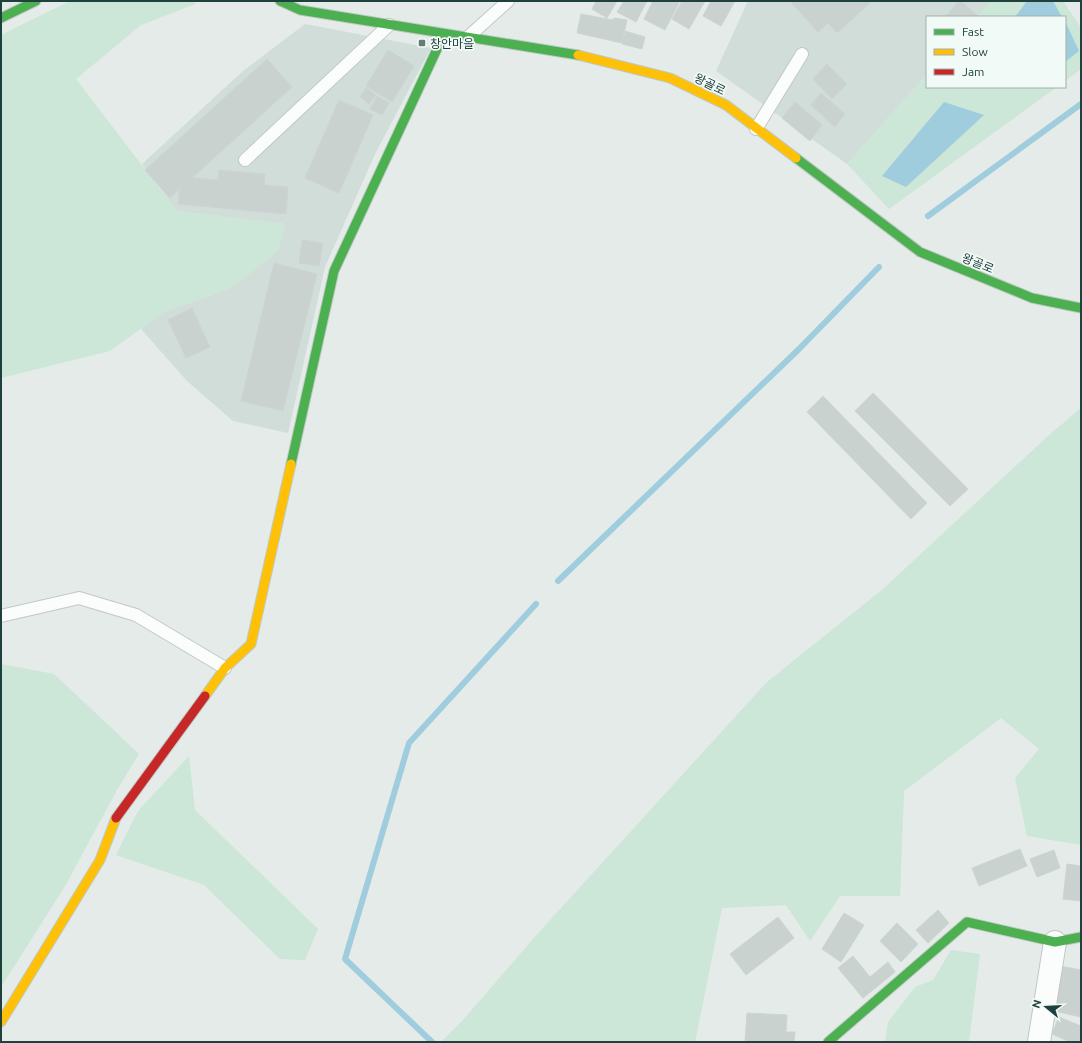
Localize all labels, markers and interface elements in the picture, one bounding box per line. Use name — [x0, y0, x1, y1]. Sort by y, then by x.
legend — [926, 16, 1066, 88]
text: Fast — [962, 25, 984, 38]
place label: 창안마을 — [430, 37, 474, 50]
marker: 창안마을 — [417, 38, 427, 48]
text: Slow — [962, 45, 988, 58]
text: Jam — [962, 65, 984, 78]
street label: 왕골로 — [692, 71, 728, 97]
street label: 왕골로 — [960, 251, 996, 275]
north arrow — [1026, 987, 1066, 1027]
text: N — [1030, 998, 1043, 1010]

